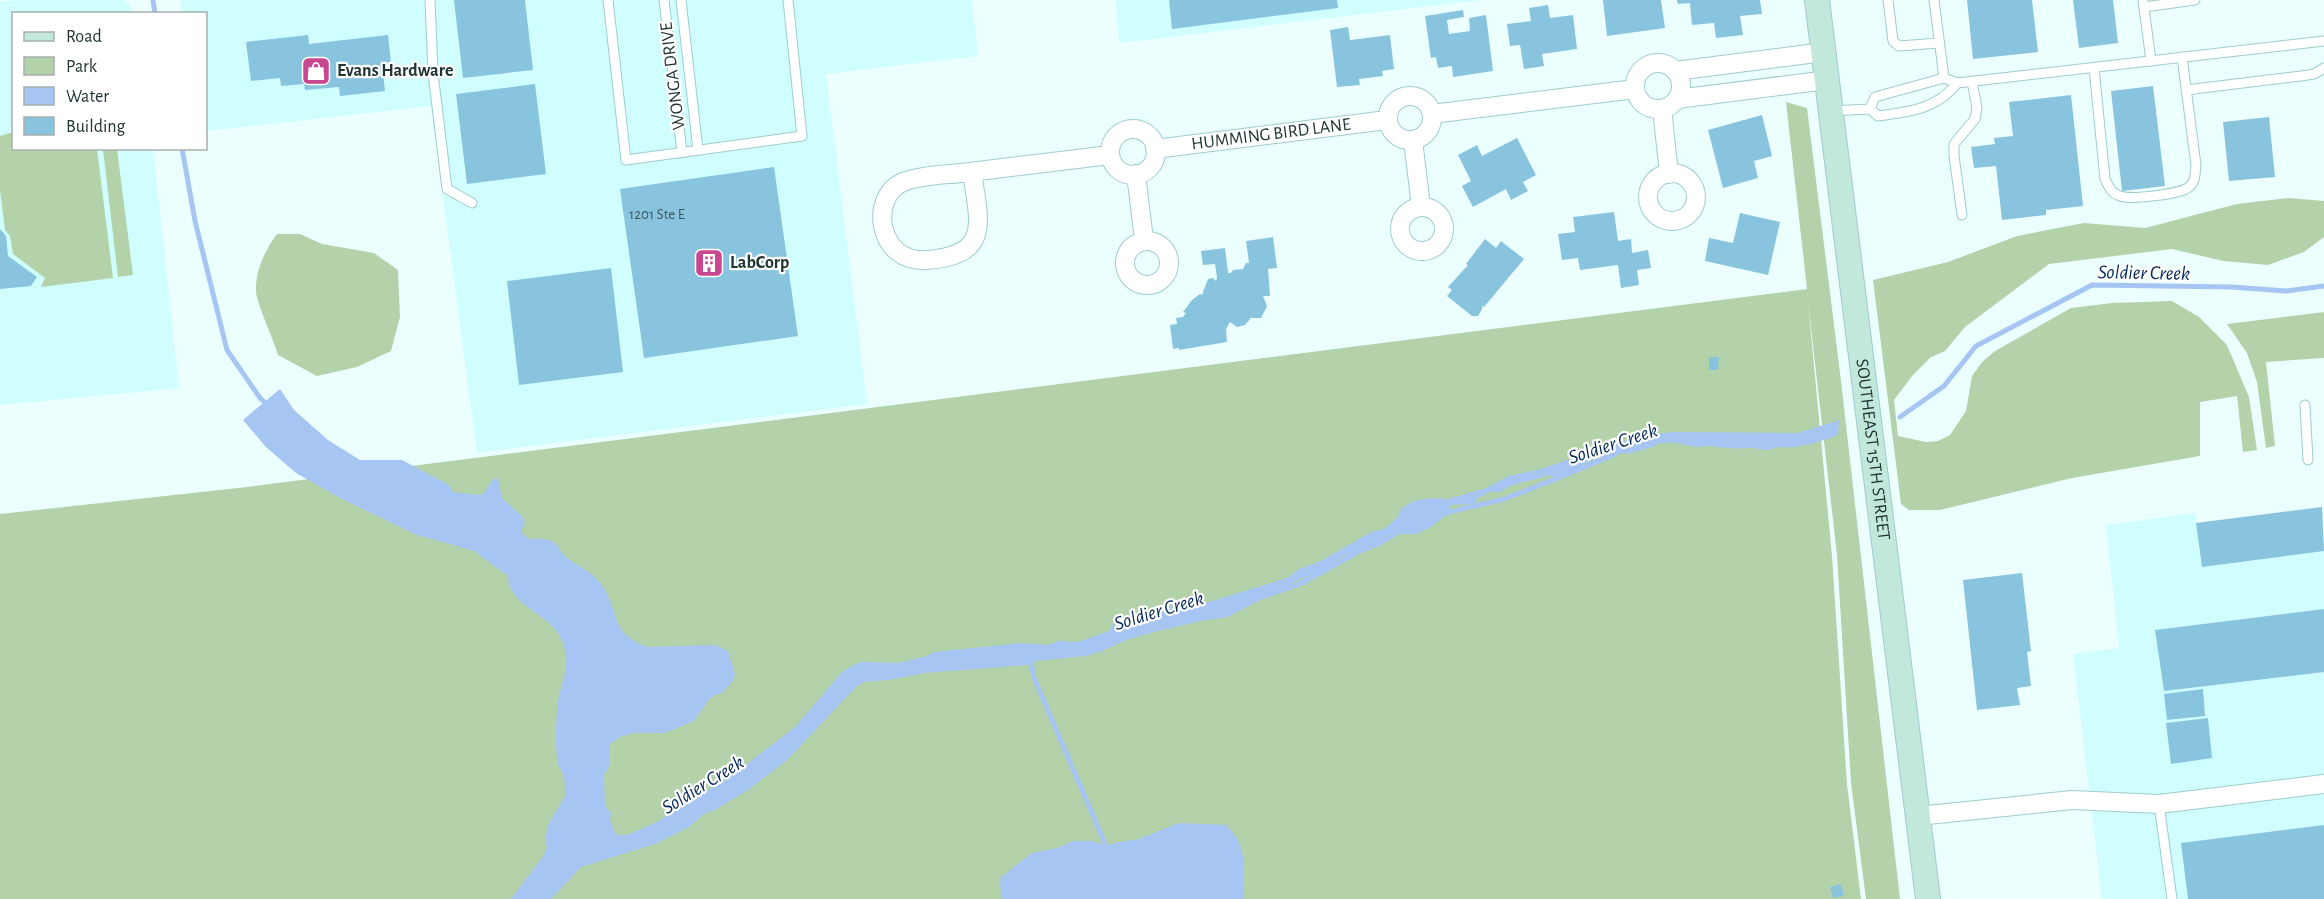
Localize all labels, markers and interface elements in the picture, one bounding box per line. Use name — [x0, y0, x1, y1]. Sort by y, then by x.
legend — [12, 12, 207, 150]
street label: WONGA DRIVE — [657, 21, 689, 131]
text: Road — [66, 28, 102, 46]
shop icon: Evans Hardware — [300, 55, 332, 87]
text: Park — [66, 58, 98, 76]
place label: Evans Hardware — [337, 62, 453, 80]
text: Water — [66, 88, 109, 106]
street label: HUMMING BIRD LANE — [1190, 116, 1352, 153]
text: Building — [66, 118, 126, 136]
house number: 1201 Ste E — [629, 207, 685, 222]
building icon: LabCorp — [693, 247, 725, 279]
place label: LabCorp — [730, 254, 789, 272]
water label: Soldier Creek — [2098, 262, 2190, 284]
street label: SOUTHEAST 15TH STREET — [1852, 358, 1893, 541]
water label: Soldier Creek — [1566, 420, 1660, 468]
water label: Soldier Creek — [1112, 588, 1206, 634]
water label: Soldier Creek — [659, 752, 747, 818]

